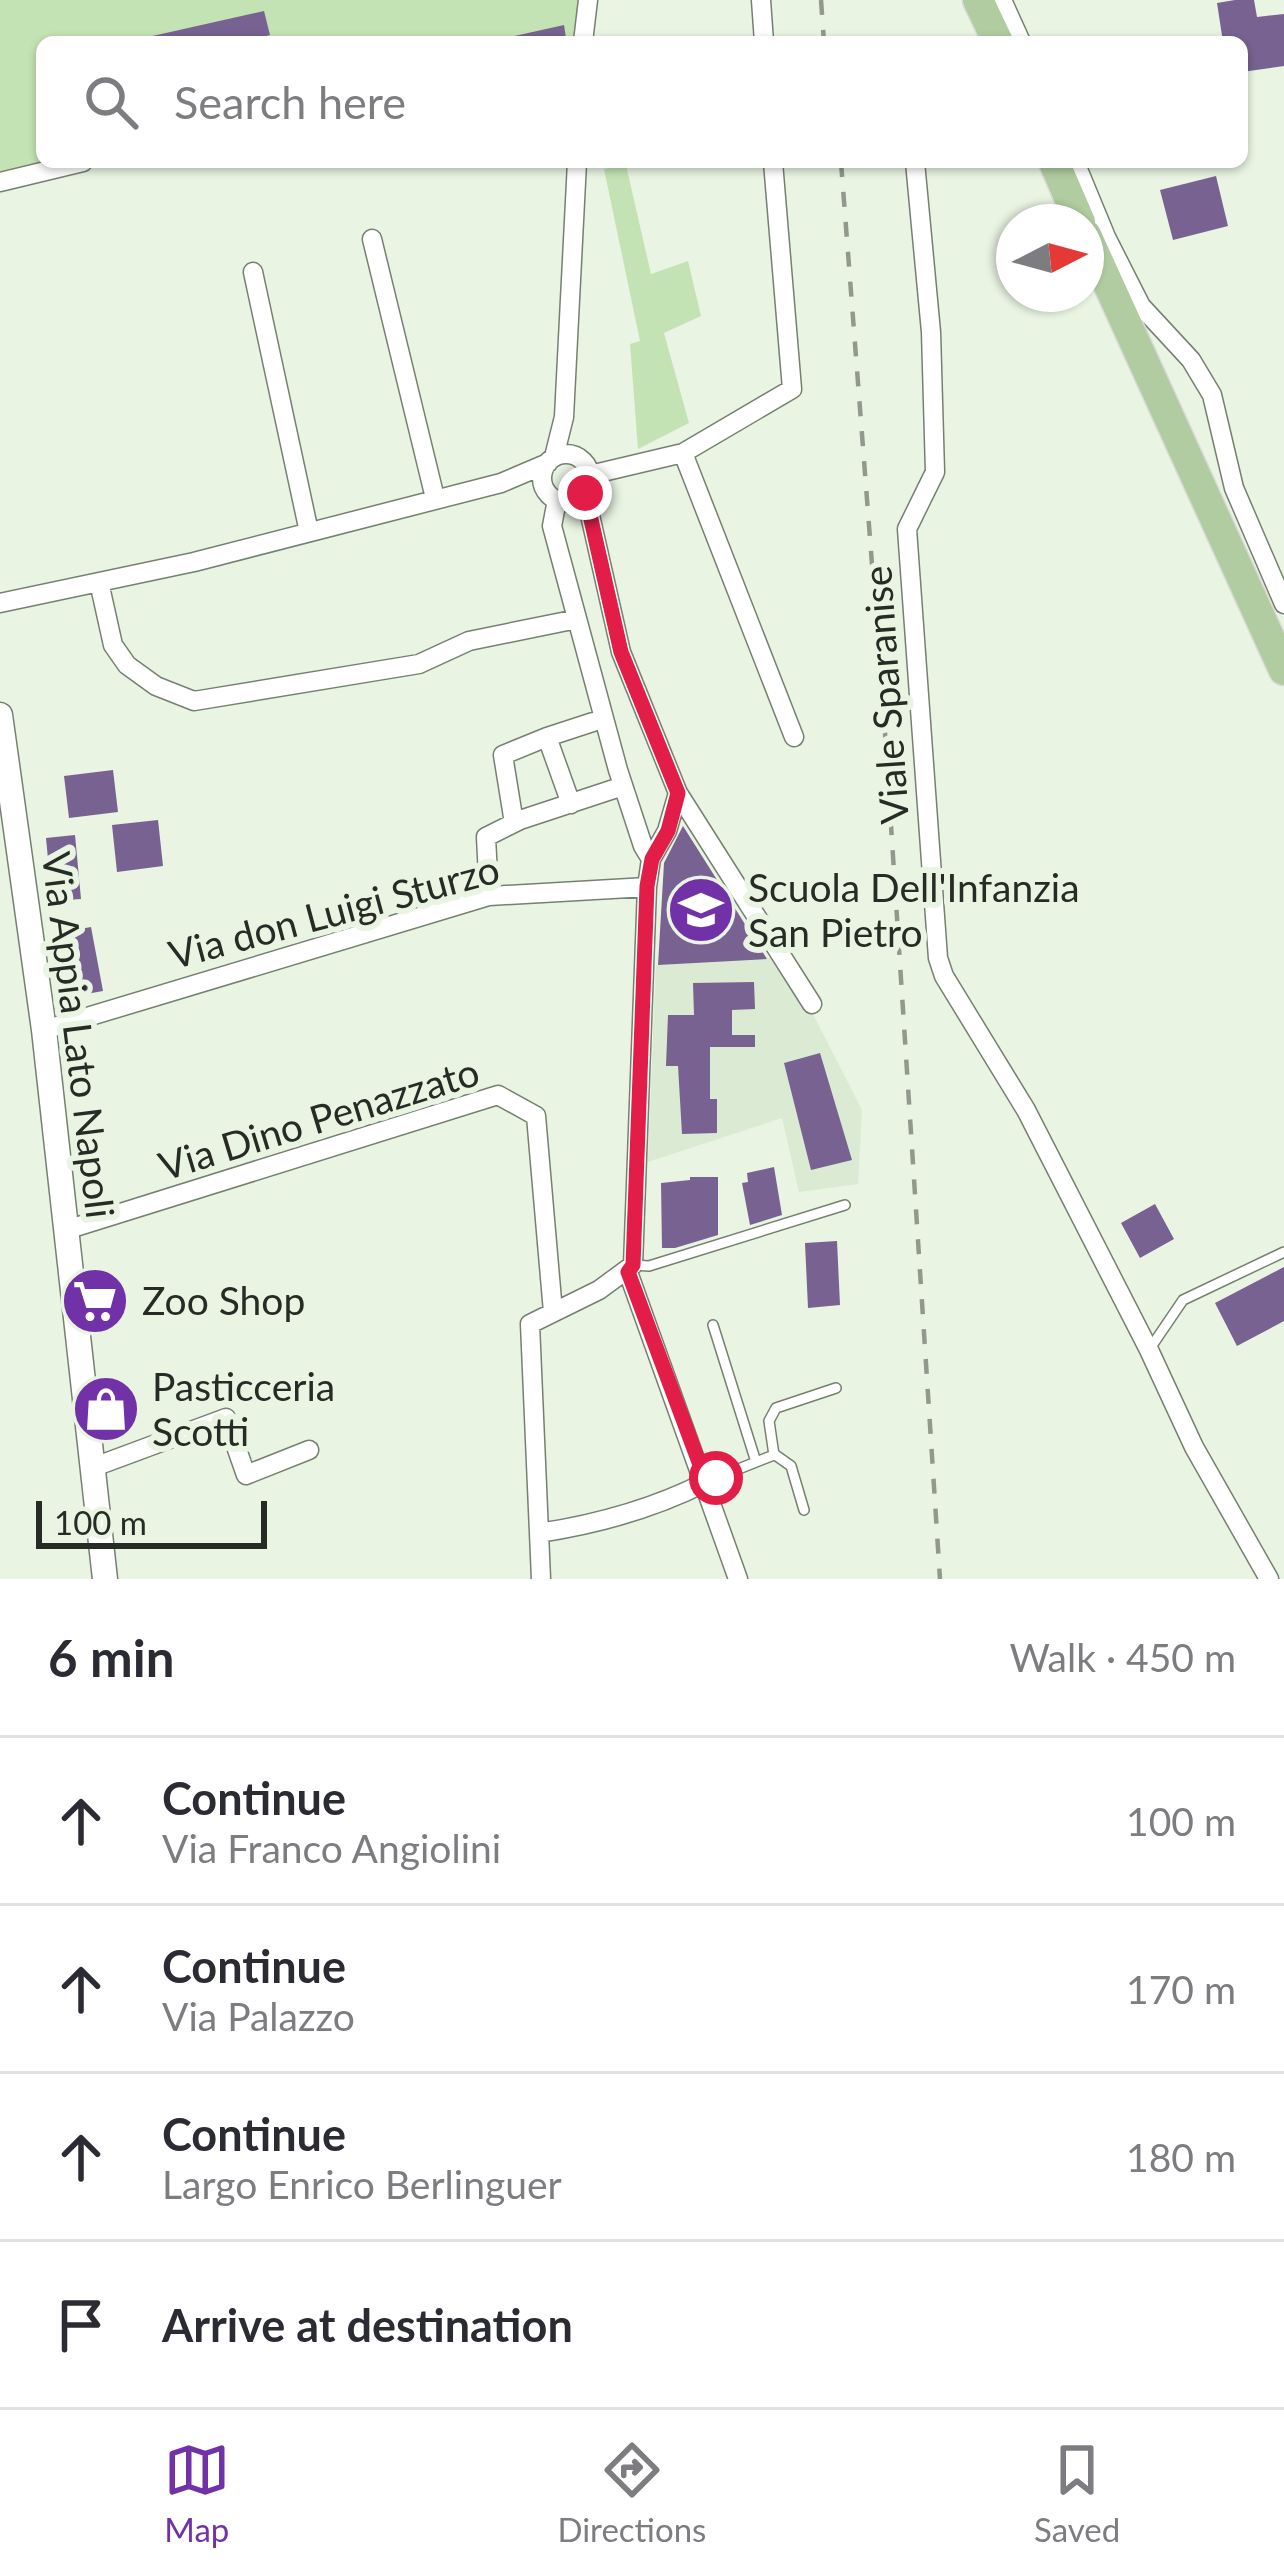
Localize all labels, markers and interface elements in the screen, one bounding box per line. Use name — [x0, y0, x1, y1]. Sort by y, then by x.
search box — [36, 36, 1248, 168]
icon: search — [78, 69, 144, 135]
text: Search here — [174, 75, 406, 129]
north arrow — [996, 204, 1104, 312]
route end — [558, 466, 612, 520]
street label: Viale Sparanise — [853, 564, 917, 826]
street label: Via don Luigi Sturzo — [164, 845, 504, 977]
street label: Via Appia Lato Napoli — [34, 849, 124, 1221]
place label: Scuola Dell'Infanzia San Pietro — [748, 864, 1080, 955]
school or university icon: Scuola Dell'Infanzia San Pietro — [666, 875, 736, 945]
street label: Via Dino Penazzato — [153, 1047, 484, 1189]
supermarket icon: Zoo Shop — [60, 1266, 130, 1336]
place label: Zoo Shop — [142, 1277, 305, 1323]
place label: Pasticceria Scotti — [152, 1363, 335, 1454]
shop icon: Pasticceria Scotti — [71, 1374, 141, 1444]
route start — [689, 1451, 743, 1505]
scale bar — [36, 1495, 267, 1548]
text: 100 m — [54, 1502, 147, 1542]
text: 6 min — [48, 1627, 174, 1688]
text: Walk · 450 m — [1009, 1634, 1236, 1680]
text: Continue — [162, 1771, 346, 1825]
icon: ahead — [48, 1788, 114, 1854]
text: 100 m — [1126, 1798, 1236, 1844]
text: Via Franco Angiolini — [162, 1825, 501, 1871]
text: Continue — [162, 1939, 346, 1993]
icon: ahead — [48, 1956, 114, 2022]
text: 170 m — [1126, 1966, 1236, 2012]
text: Via Palazzo — [162, 1993, 355, 2039]
text: Continue — [162, 2107, 346, 2161]
icon: ahead — [48, 2124, 114, 2190]
text: 180 m — [1126, 2134, 1236, 2180]
text: Largo Enrico Berlinguer — [162, 2161, 562, 2207]
icon: arrive — [48, 2292, 114, 2358]
text: Arrive at destination — [162, 2298, 573, 2352]
tab: Map — [164, 2437, 230, 2549]
tab: Directions — [557, 2437, 706, 2549]
tab: Saved — [1034, 2437, 1120, 2549]

